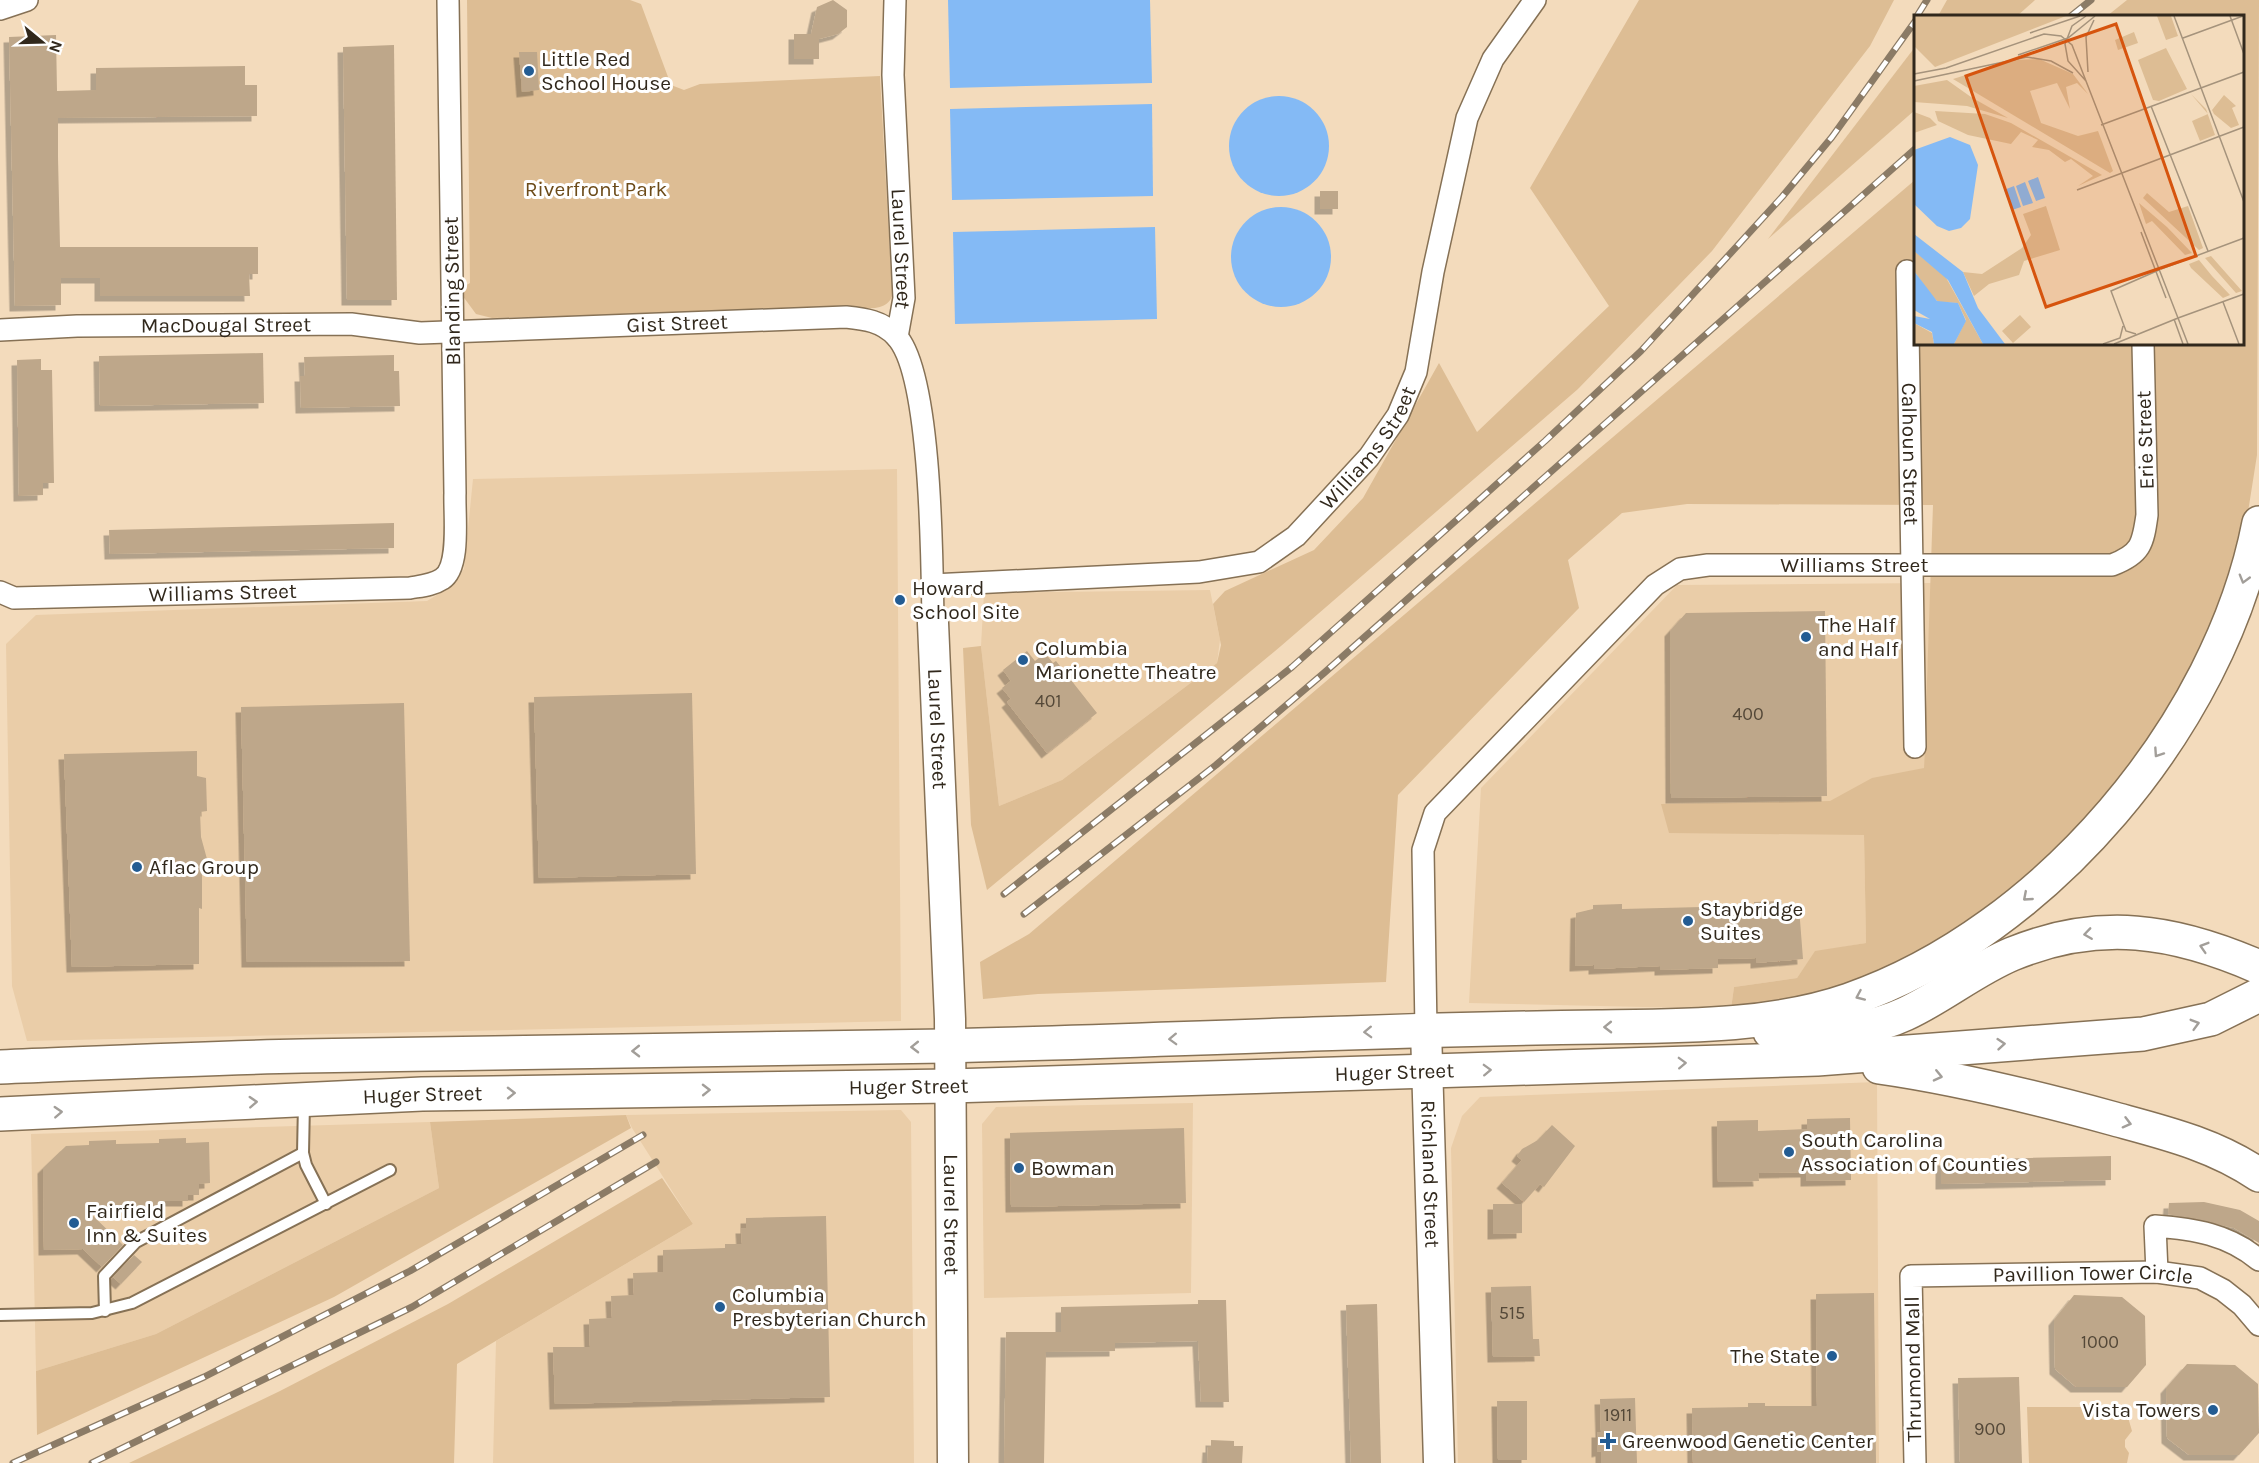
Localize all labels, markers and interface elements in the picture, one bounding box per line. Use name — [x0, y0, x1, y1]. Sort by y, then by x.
north arrow — [12, 12, 72, 72]
inset map — [1914, 15, 2244, 345]
text: N — [45, 38, 67, 55]
place label: Little Red School House — [541, 47, 671, 95]
marker: Little Red School House — [522, 64, 536, 78]
park label: Riverfront Park — [525, 177, 667, 201]
street label: Laurel Street — [887, 188, 916, 311]
street label: Blanding Street — [439, 216, 465, 366]
street label: Gist Street — [626, 309, 728, 337]
street label: MacDougal Street — [141, 312, 311, 338]
street label: Calhoun Street — [1897, 382, 1923, 526]
street label: Williams Street — [1315, 383, 1421, 514]
street label: Erie Street — [2131, 390, 2159, 490]
street label: Williams Street — [1780, 553, 1928, 577]
one-way arrow — [2239, 573, 2251, 584]
place label: Howard School Site — [912, 576, 1020, 624]
street label: Williams Street — [148, 579, 297, 607]
marker: Howard School Site — [893, 593, 907, 607]
place label: The Half and Half — [1818, 613, 1899, 661]
marker: The Half and Half — [1799, 630, 1813, 644]
place label: Columbia Marionette Theatre — [1035, 636, 1217, 684]
marker: Columbia Marionette Theatre — [1016, 653, 1030, 667]
street label: Laurel Street — [923, 668, 952, 790]
house number: 401 — [1035, 690, 1061, 712]
house number: 400 — [1732, 703, 1764, 725]
one-way arrow — [2154, 746, 2165, 757]
place label: Aflac Group — [149, 855, 259, 879]
marker: Aflac Group — [130, 860, 144, 874]
one-way arrow — [2022, 889, 2033, 900]
place label: Staybridge Suites — [1700, 897, 1803, 945]
marker: Staybridge Suites — [1681, 914, 1695, 928]
one-way arrow — [2084, 927, 2093, 940]
one-way arrow — [2199, 942, 2210, 954]
one-way arrow — [1855, 988, 1866, 1000]
one-way arrow — [2189, 1019, 2200, 1031]
one-way arrow — [1604, 1021, 1613, 1033]
one-way arrow — [1363, 1026, 1372, 1038]
one-way arrow — [1169, 1032, 1178, 1045]
one-way arrow — [1997, 1038, 2006, 1051]
one-way arrow — [911, 1041, 920, 1053]
one-way arrow — [632, 1045, 641, 1057]
one-way arrow — [1677, 1057, 1686, 1070]
street label: Huger Street — [1334, 1058, 1455, 1086]
one-way arrow — [1482, 1064, 1491, 1077]
one-way arrow — [1932, 1069, 1942, 1082]
street label: Huger Street — [848, 1073, 969, 1100]
street label: Huger Street — [362, 1081, 483, 1109]
one-way arrow — [701, 1084, 710, 1096]
one-way arrow — [507, 1087, 516, 1099]
one-way arrow — [249, 1095, 258, 1108]
street label: Richland Street — [1416, 1100, 1445, 1248]
one-way arrow — [54, 1105, 63, 1118]
one-way arrow — [2122, 1115, 2132, 1128]
place label: South Carolina Association of Counties — [1801, 1128, 2028, 1176]
marker: South Carolina Association of Counties — [1782, 1145, 1796, 1159]
street label: Laurel Street — [939, 1154, 964, 1275]
place label: Bowman — [1031, 1156, 1115, 1180]
marker: Bowman — [1012, 1161, 1026, 1175]
place label: Fairfield Inn & Suites — [86, 1199, 208, 1247]
marker: Fairfield Inn & Suites — [67, 1216, 81, 1230]
street label: Pavillion Tower Circle — [1993, 1260, 2194, 1289]
place label: Columbia Presbyterian Church — [732, 1283, 926, 1331]
street label: Thrumond Mall — [1900, 1296, 1926, 1442]
marker: Columbia Presbyterian Church — [713, 1300, 727, 1314]
house number: 515 — [1499, 1302, 1525, 1324]
house number: 1000 — [2081, 1331, 2119, 1353]
place label: The State — [1730, 1344, 1820, 1368]
marker: The State — [1825, 1349, 1839, 1363]
place label: Vista Towers — [2082, 1398, 2201, 1422]
marker: Vista Towers — [2206, 1403, 2220, 1417]
house number: 1911 — [1604, 1404, 1632, 1426]
house number: 900 — [1974, 1418, 2006, 1440]
place label: Greenwood Genetic Center — [1622, 1429, 1874, 1453]
marker: Greenwood Genetic Center — [1599, 1432, 1617, 1450]

